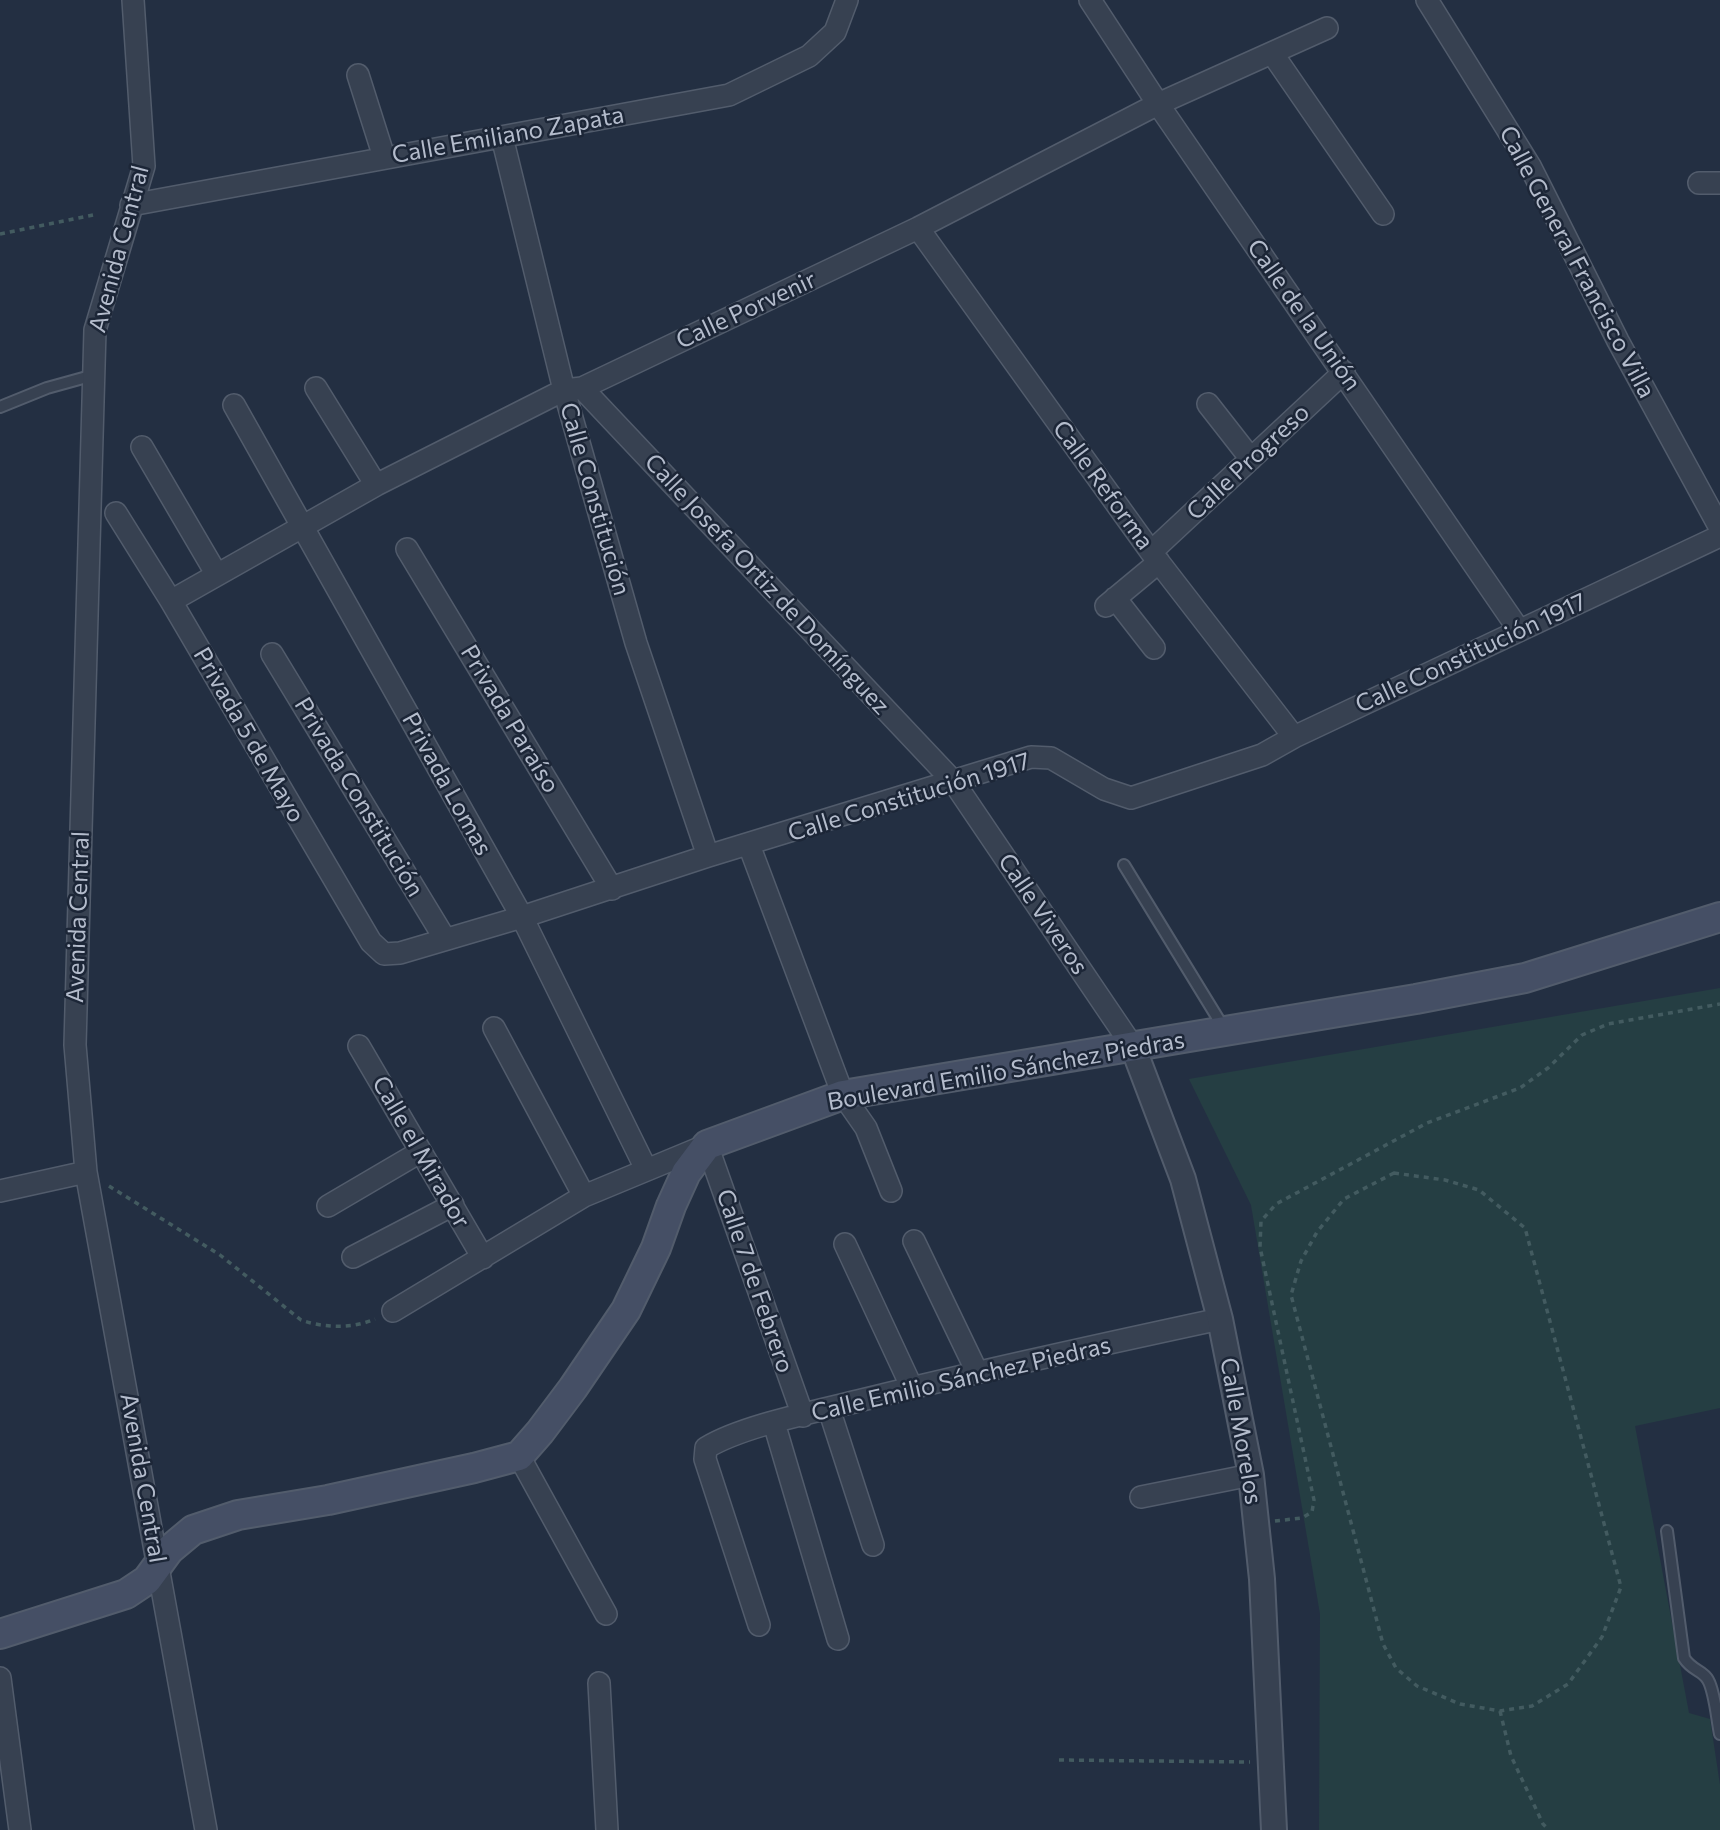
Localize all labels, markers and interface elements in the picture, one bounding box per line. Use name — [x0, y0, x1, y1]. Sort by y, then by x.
street label: Calle Emiliano Zapata — [390, 100, 626, 170]
street label: Calle General Francisco Villa — [1493, 121, 1661, 403]
street label: Avenida Central — [83, 162, 155, 336]
street label: Calle de la Unión — [1241, 234, 1367, 396]
street label: Calle Porvenir — [671, 265, 821, 355]
street label: Calle Progreso — [1181, 398, 1315, 526]
street label: Calle Constitución — [554, 399, 636, 599]
street label: Calle Reforma — [1047, 415, 1159, 555]
street label: Calle Josefa Ortiz de Domínguez — [638, 448, 896, 720]
street label: Calle Constitución 1917 — [1351, 587, 1591, 719]
street label: Privada Paraíso — [455, 640, 565, 798]
street label: Privada 5 de Mayo — [187, 642, 311, 828]
street label: Privada Constitución — [288, 692, 430, 902]
street label: Privada Lomas — [396, 708, 498, 860]
street label: Calle Constitución 1917 — [785, 746, 1033, 848]
street label: Avenida Central — [61, 831, 95, 1003]
street label: Calle Viveros — [992, 848, 1094, 980]
street label: Boulevard Emilio Sánchez Piedras — [825, 1025, 1187, 1117]
street label: Calle el Mirador — [366, 1071, 476, 1233]
street label: Calle 7 de Febrero — [710, 1185, 800, 1377]
street label: Calle Emilio Sánchez Piedras — [808, 1330, 1114, 1428]
street label: Calle Morelos — [1214, 1355, 1268, 1507]
street label: Avenida Central — [114, 1391, 172, 1565]

